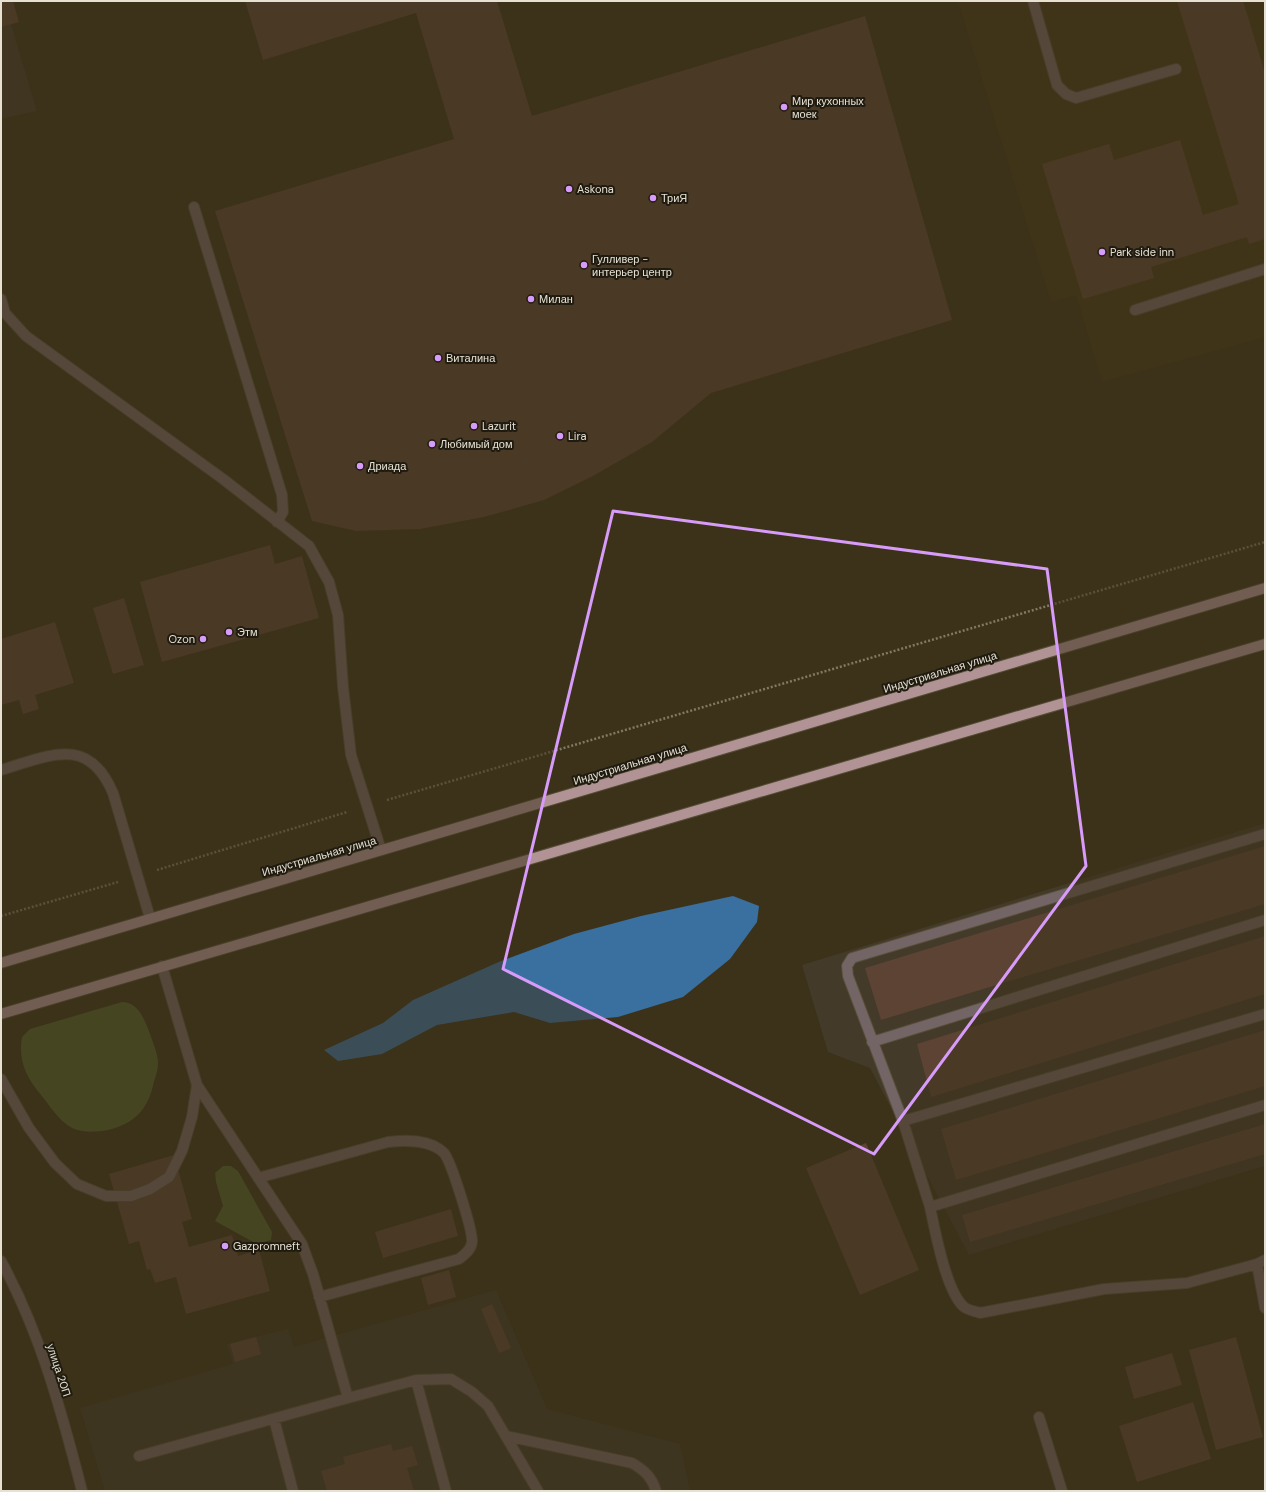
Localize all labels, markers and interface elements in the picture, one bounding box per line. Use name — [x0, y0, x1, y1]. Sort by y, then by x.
place label: Мир кухонных моек — [792, 94, 864, 121]
marker: Мир кухонных моек — [779, 102, 789, 112]
place label: Askona — [577, 182, 614, 196]
marker: Askona — [564, 184, 574, 194]
place label: ТриЯ — [661, 191, 687, 205]
marker: ТриЯ — [648, 193, 658, 203]
place label: Park side inn — [1110, 245, 1174, 259]
marker: Park side inn — [1097, 247, 1107, 257]
place label: Гулливер - интерьер центр — [592, 252, 672, 279]
marker: Гулливер - интерьер центр — [579, 260, 589, 270]
place label: Милан — [539, 292, 573, 306]
marker: Милан — [526, 294, 536, 304]
place label: Виталина — [446, 351, 496, 365]
marker: Виталина — [433, 353, 443, 363]
place label: Lazurit — [482, 419, 516, 433]
marker: Lazurit — [469, 421, 479, 431]
place label: Lira — [568, 429, 587, 443]
marker: Lira — [555, 431, 565, 441]
place label: Любимый дом — [440, 437, 513, 451]
marker: Любимый дом — [427, 439, 437, 449]
place label: Дриада — [368, 459, 407, 473]
marker: Дриада — [355, 461, 365, 471]
place label: Этм — [237, 625, 258, 639]
marker: Этм — [224, 627, 234, 637]
place label: Ozon — [169, 632, 195, 646]
marker: Ozon — [198, 634, 208, 644]
street label: Индустриальная улица — [881, 648, 999, 696]
street label: Индустриальная улица — [571, 740, 689, 788]
street label: Индустриальная улица — [260, 833, 379, 879]
place label: Gazpromneft — [233, 1239, 300, 1253]
marker: Gazpromneft — [220, 1241, 230, 1251]
street label: улица 20П — [44, 1342, 74, 1398]

